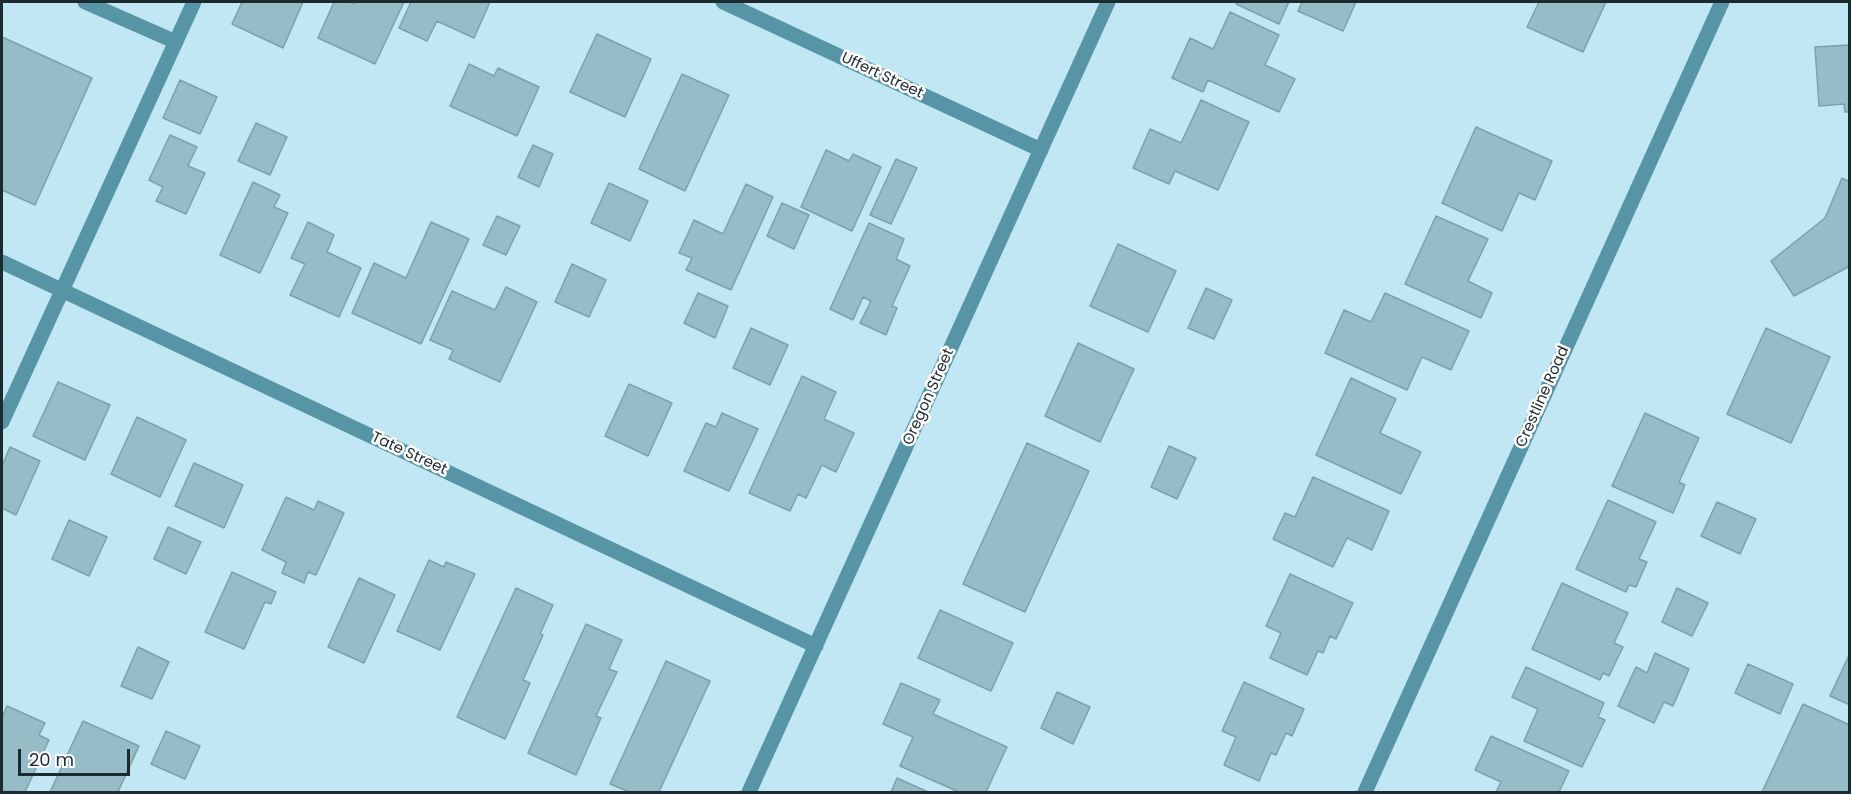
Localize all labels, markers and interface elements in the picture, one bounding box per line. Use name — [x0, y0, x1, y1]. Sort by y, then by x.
street label: Uffert Street — [838, 49, 926, 103]
street label: Crestline Road — [1513, 344, 1573, 450]
street label: Oregon Street — [900, 346, 958, 448]
street label: Tate Street — [369, 429, 449, 479]
scale bar — [21, 737, 134, 775]
text: 20 m — [29, 747, 74, 772]

